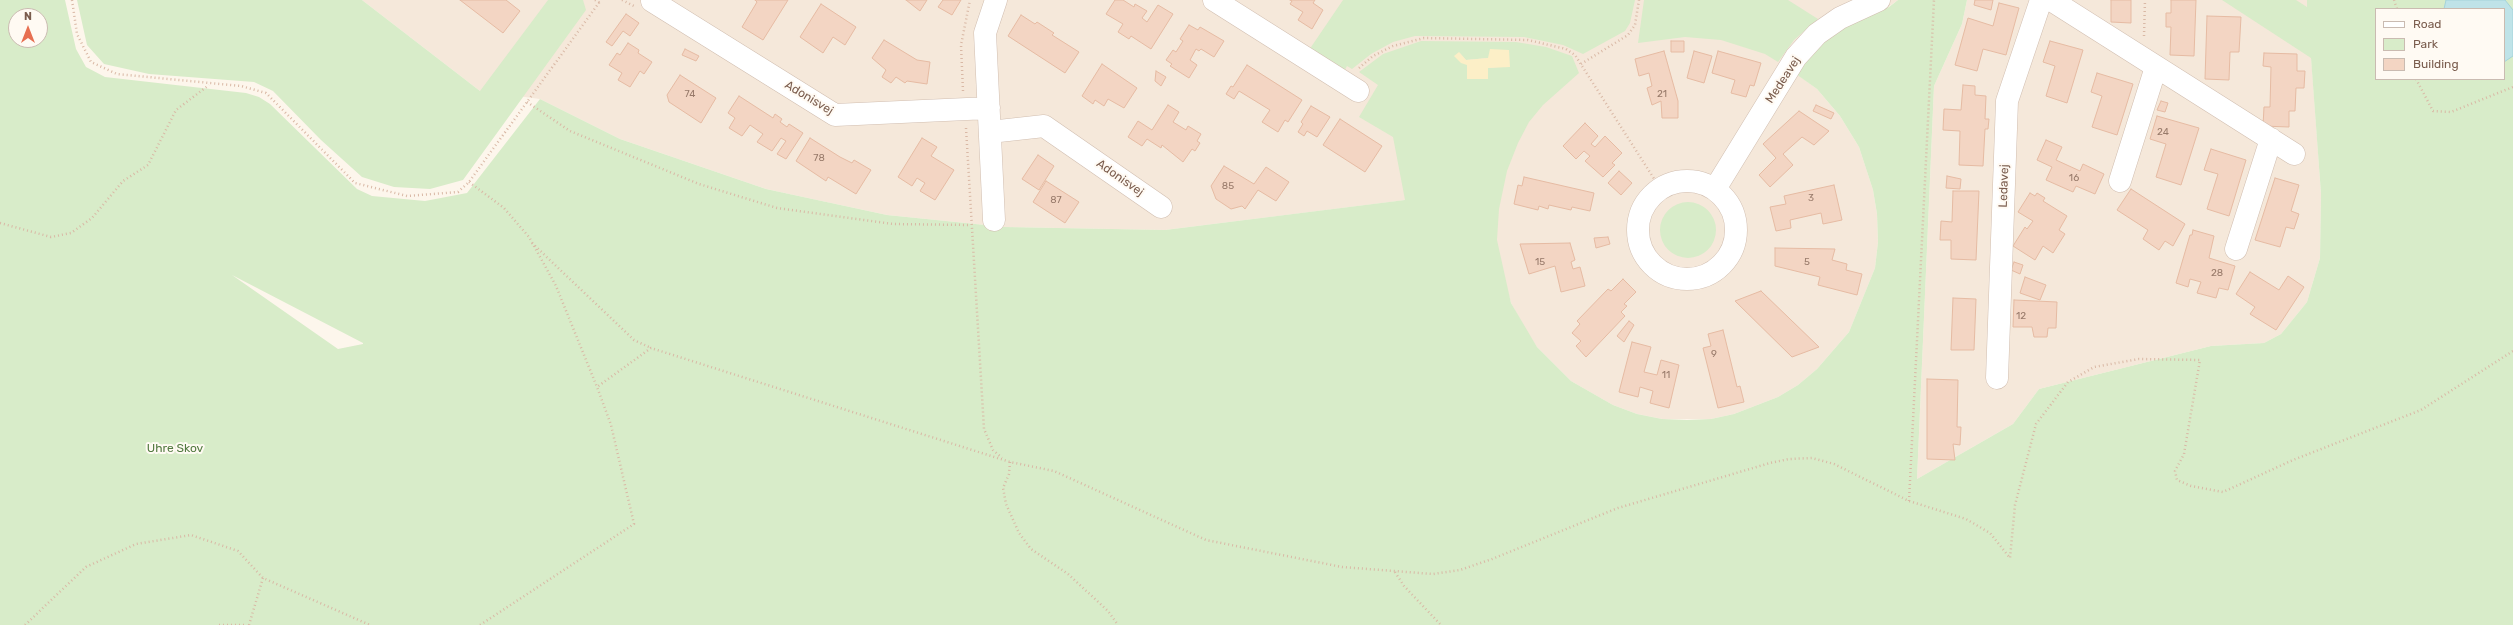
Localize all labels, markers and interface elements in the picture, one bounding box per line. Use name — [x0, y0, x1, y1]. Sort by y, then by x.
north arrow — [8, 8, 48, 48]
legend — [2375, 8, 2505, 80]
text: N — [24, 10, 32, 23]
text: Road — [2413, 17, 2441, 31]
text: Park — [2413, 37, 2438, 51]
street label: Medeavej — [1763, 54, 1803, 106]
text: Building — [2413, 57, 2459, 71]
street label: Adonisvej — [782, 78, 836, 118]
house number: 74 — [685, 88, 695, 100]
house number: 21 — [1657, 88, 1667, 100]
house number: 24 — [2157, 126, 2169, 138]
house number: 78 — [813, 152, 825, 164]
street label: Adonisvej — [1094, 157, 1146, 199]
street label: Ledavej — [1996, 164, 2012, 208]
house number: 16 — [2069, 172, 2079, 184]
house number: 85 — [1222, 180, 1234, 192]
house number: 3 — [1808, 192, 1814, 204]
house number: 87 — [1050, 194, 1062, 206]
house number: 15 — [1535, 256, 1545, 268]
house number: 5 — [1804, 256, 1810, 268]
house number: 28 — [2211, 267, 2223, 279]
house number: 12 — [2016, 310, 2026, 322]
house number: 9 — [1711, 348, 1717, 360]
house number: 11 — [1662, 369, 1670, 381]
park label: Uhre Skov — [147, 442, 203, 456]

